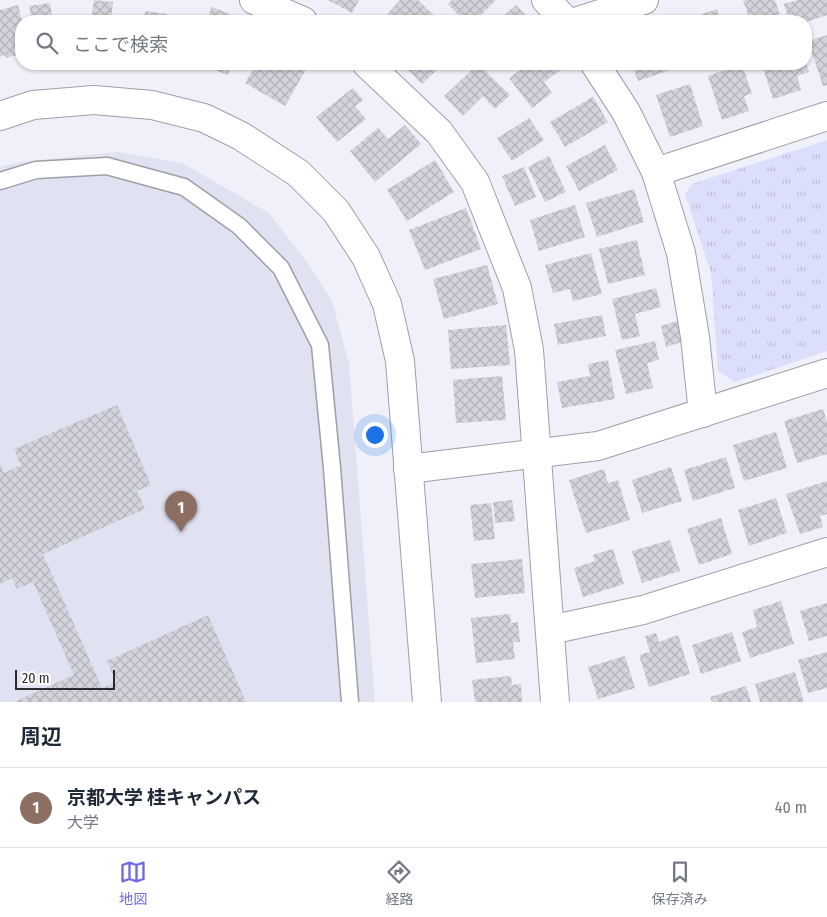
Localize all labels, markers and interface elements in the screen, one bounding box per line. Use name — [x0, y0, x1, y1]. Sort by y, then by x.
search box — [15, 15, 812, 70]
icon: search — [33, 29, 61, 57]
text: ここで検索 — [73, 33, 168, 56]
your location — [362, 422, 388, 448]
pin: 1 — [165, 491, 197, 532]
scale bar — [15, 667, 115, 690]
text: 20 m — [22, 670, 50, 687]
text: 周辺 — [20, 724, 62, 750]
text: 京都大学 桂キャンパス — [67, 786, 261, 809]
text: 1 — [33, 798, 39, 817]
text: 40 m — [775, 798, 807, 817]
text: 大学 — [67, 813, 99, 832]
tab: 地図 — [119, 858, 147, 908]
tab: 経路 — [385, 858, 413, 908]
tab: 保存済み — [652, 858, 708, 908]

